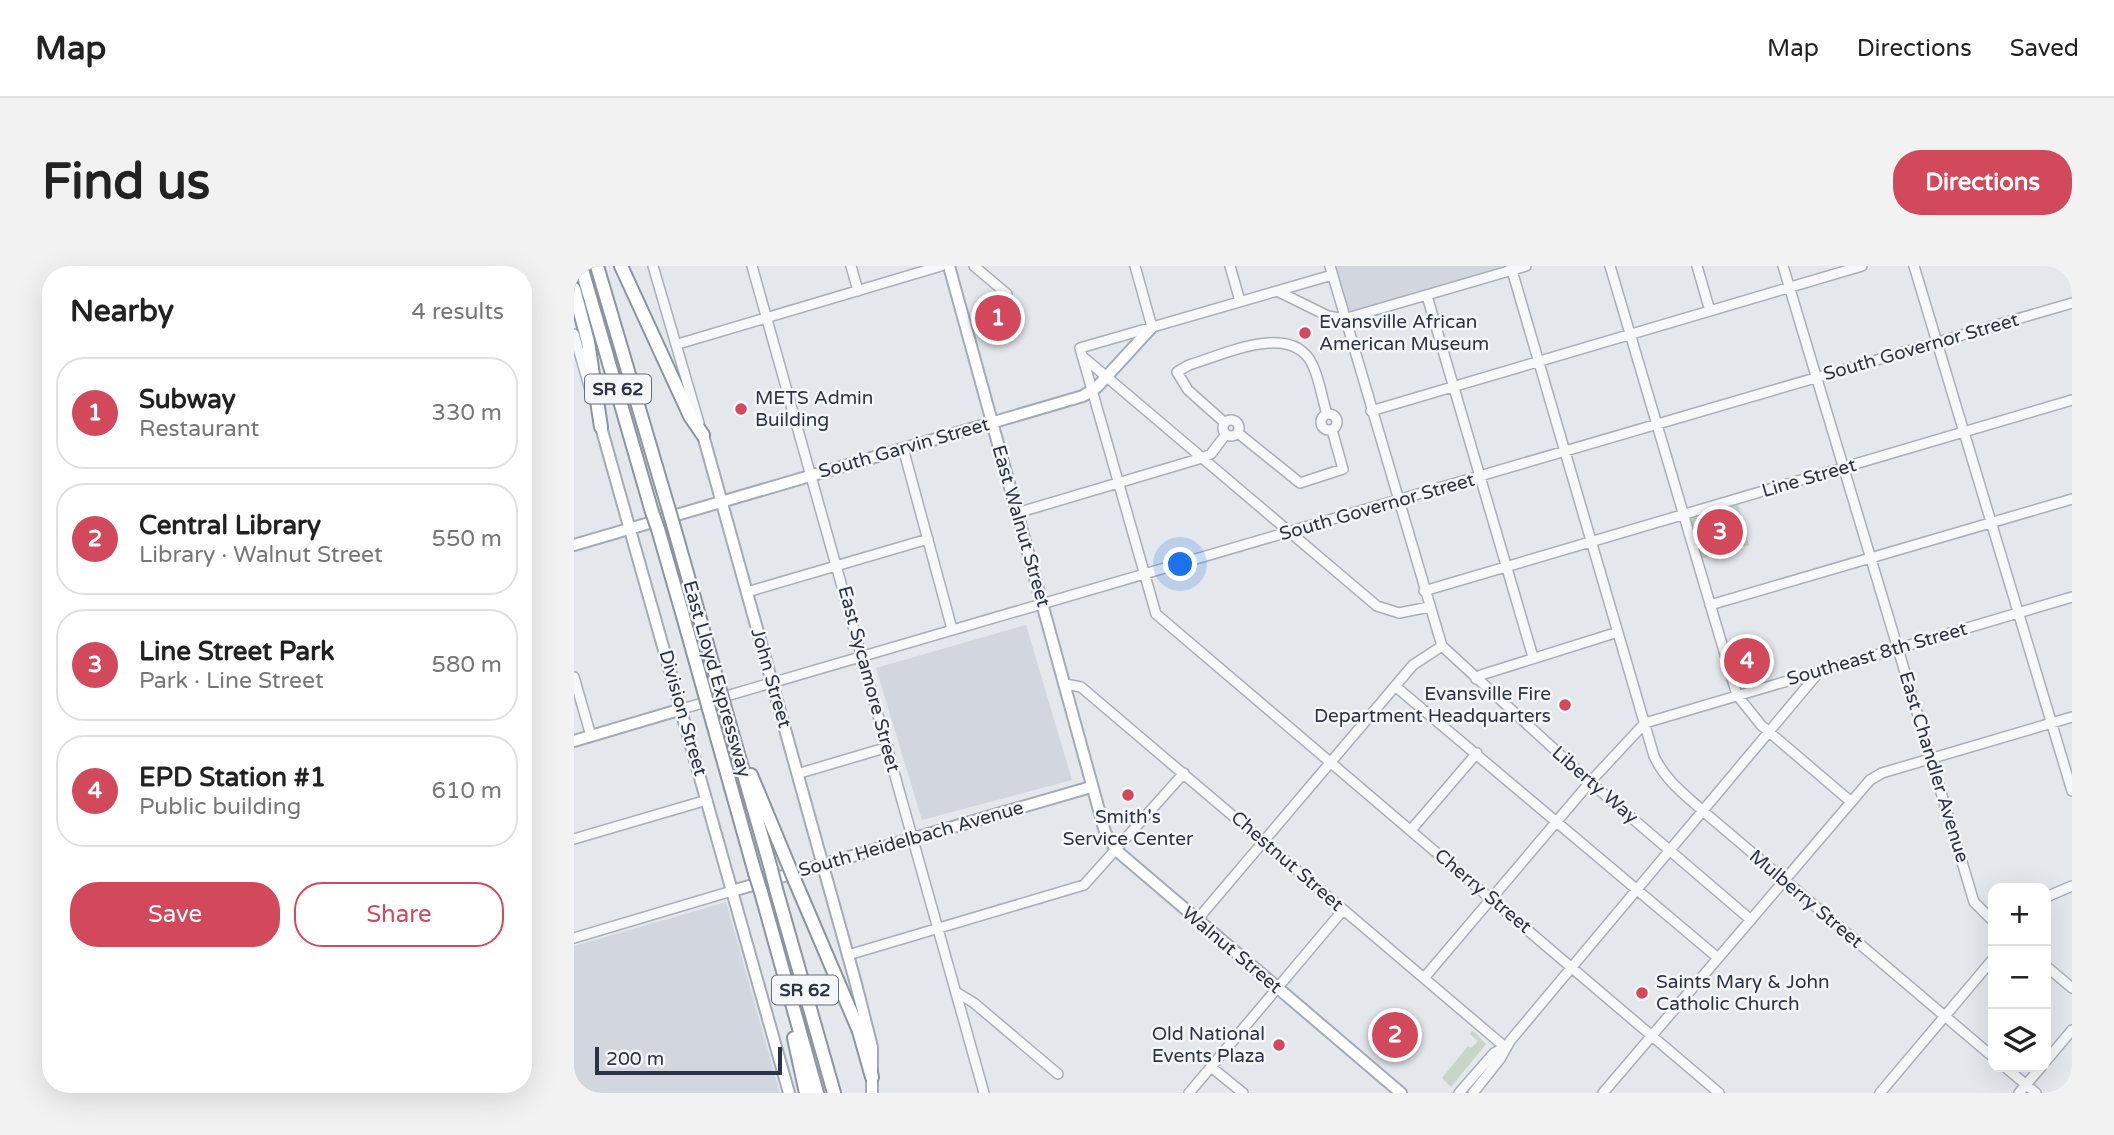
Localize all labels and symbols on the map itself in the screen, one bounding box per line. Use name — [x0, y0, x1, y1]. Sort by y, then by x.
pin: 1 — [975, 292, 1021, 344]
street label: South Governor Street — [1821, 309, 2021, 385]
place label: Evansville African American Museum — [1319, 311, 1489, 355]
marker: Evansville African American Museum — [1297, 325, 1313, 341]
road number: SR 62 — [585, 375, 651, 404]
place label: METS Admin Building — [755, 387, 873, 431]
marker: METS Admin Building — [733, 401, 749, 417]
street label: South Garvin Street — [816, 413, 992, 483]
street label: East Walnut Street — [987, 443, 1055, 609]
street label: Line Street — [1759, 454, 1859, 502]
street label: South Governor Street — [1277, 469, 1477, 545]
pin: 3 — [1697, 506, 1743, 558]
your location — [1163, 547, 1197, 581]
street label: East Lloyd Expressway — [678, 578, 756, 780]
street label: East Sycamore Street — [834, 583, 904, 775]
street label: Southeast 8th Street — [1784, 618, 1970, 690]
street label: John Street — [746, 626, 796, 730]
pin: 4 — [1724, 635, 1770, 687]
street label: Division Street — [655, 648, 711, 778]
street label: East Chandler Avenue — [1894, 669, 1974, 865]
place label: Evansville Fire Department Headquarters — [1314, 683, 1551, 727]
marker: Evansville Fire Department Headquarters — [1557, 697, 1573, 713]
street label: Liberty Way — [1547, 742, 1643, 828]
marker: Smith's Service Center — [1120, 787, 1136, 803]
street label: South Heidelbach Avenue — [796, 796, 1026, 882]
place label: Smith's Service Center — [1063, 806, 1194, 850]
street label: Chestnut Street — [1226, 806, 1348, 916]
street label: Cherry Street — [1430, 844, 1536, 938]
street label: Mulberry Street — [1745, 845, 1867, 953]
street label: Walnut Street — [1178, 902, 1286, 998]
place label: Saints Mary & John Catholic Church — [1656, 971, 1830, 1015]
road number: SR 62 — [772, 976, 838, 1004]
marker: Saints Mary & John Catholic Church — [1634, 985, 1650, 1001]
pin: 2 — [1372, 1009, 1418, 1061]
place label: Old National Events Plaza — [1152, 1023, 1265, 1067]
marker: Old National Events Plaza — [1271, 1037, 1287, 1053]
scale bar — [595, 1044, 782, 1076]

